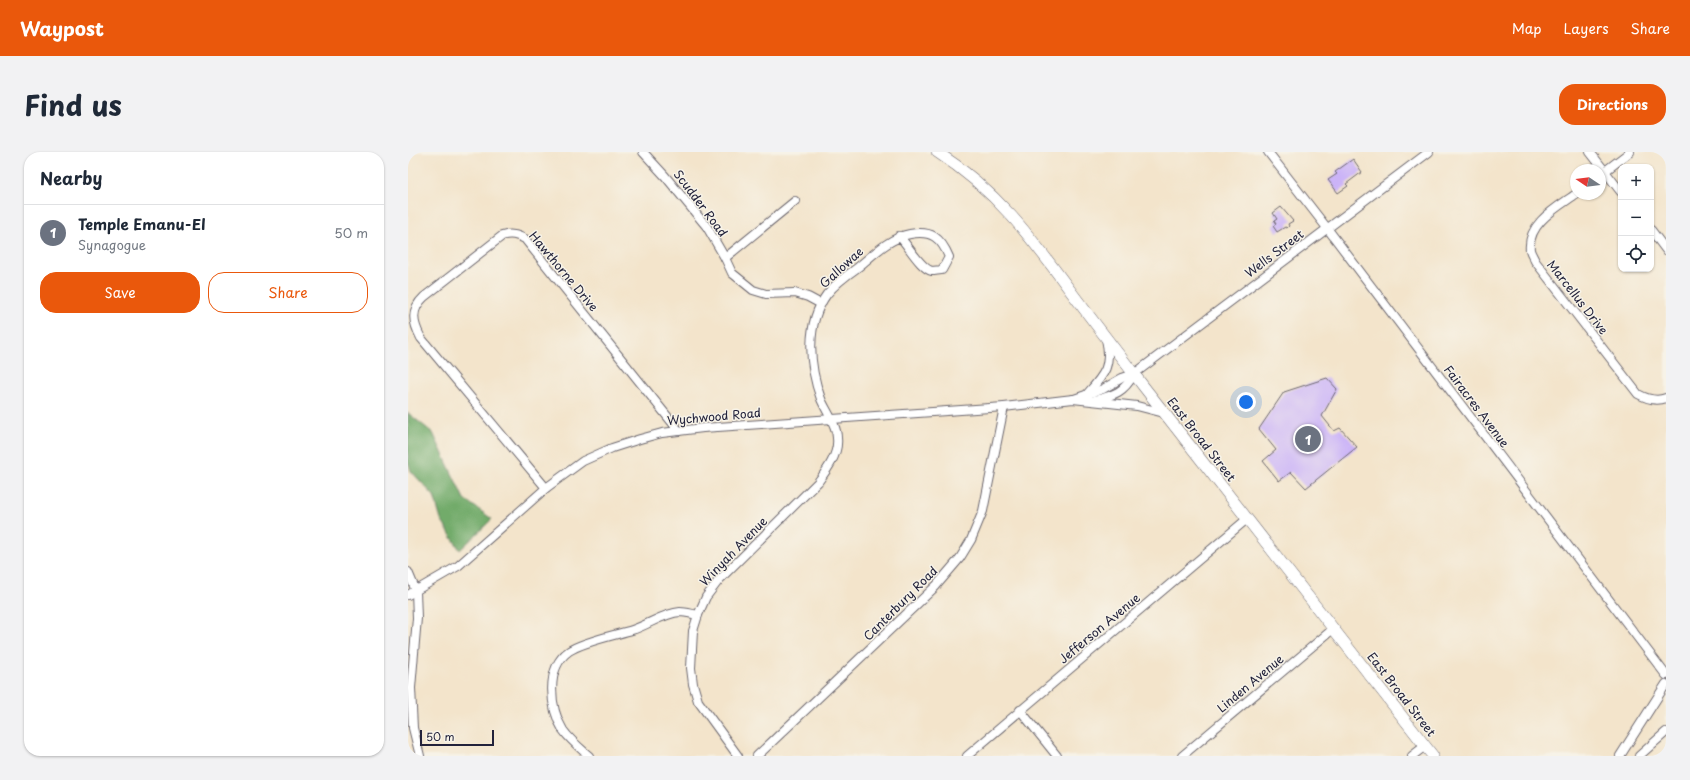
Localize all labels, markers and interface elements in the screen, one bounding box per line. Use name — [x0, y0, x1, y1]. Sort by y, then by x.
text: Waypost — [20, 14, 104, 42]
text: Map — [1512, 18, 1542, 39]
text: Layers — [1564, 18, 1609, 39]
text: Share — [1631, 18, 1670, 39]
text: Find us — [24, 83, 122, 126]
button: Directions — [1559, 84, 1666, 125]
north arrow — [1570, 164, 1606, 200]
map controls — [1618, 164, 1654, 272]
button: + — [1618, 164, 1654, 200]
text: Nearby — [40, 165, 102, 191]
street label: Scudder Road — [670, 166, 732, 240]
button: − — [1618, 200, 1654, 236]
text: Temple Emanu-El — [78, 212, 206, 235]
text: 1 — [50, 223, 56, 242]
text: 50 m — [334, 223, 368, 242]
street label: Wells Street — [1241, 225, 1307, 281]
street label: Hawthorne Drive — [525, 227, 603, 315]
text: Synagogue — [78, 235, 146, 254]
button: locate — [1618, 236, 1654, 272]
street label: Gallowae — [815, 242, 867, 292]
street label: Marcellus Drive — [1543, 256, 1613, 338]
button: Save — [40, 272, 200, 313]
button: Share — [208, 272, 368, 313]
street label: Fairacres Avenue — [1440, 361, 1514, 451]
your location — [1236, 392, 1256, 412]
street label: East Broad Street — [1163, 393, 1241, 485]
street label: Wychwood Road — [666, 403, 762, 429]
pin: 1 — [1295, 424, 1321, 454]
street label: Winyah Avenue — [695, 512, 771, 590]
street label: Canterbury Road — [859, 562, 941, 644]
street label: Jefferson Avenue — [1054, 588, 1144, 667]
street label: East Broad Street — [1363, 648, 1441, 740]
street label: Linden Avenue — [1213, 649, 1288, 716]
scale bar — [420, 728, 494, 747]
text: 50 m — [426, 728, 455, 745]

